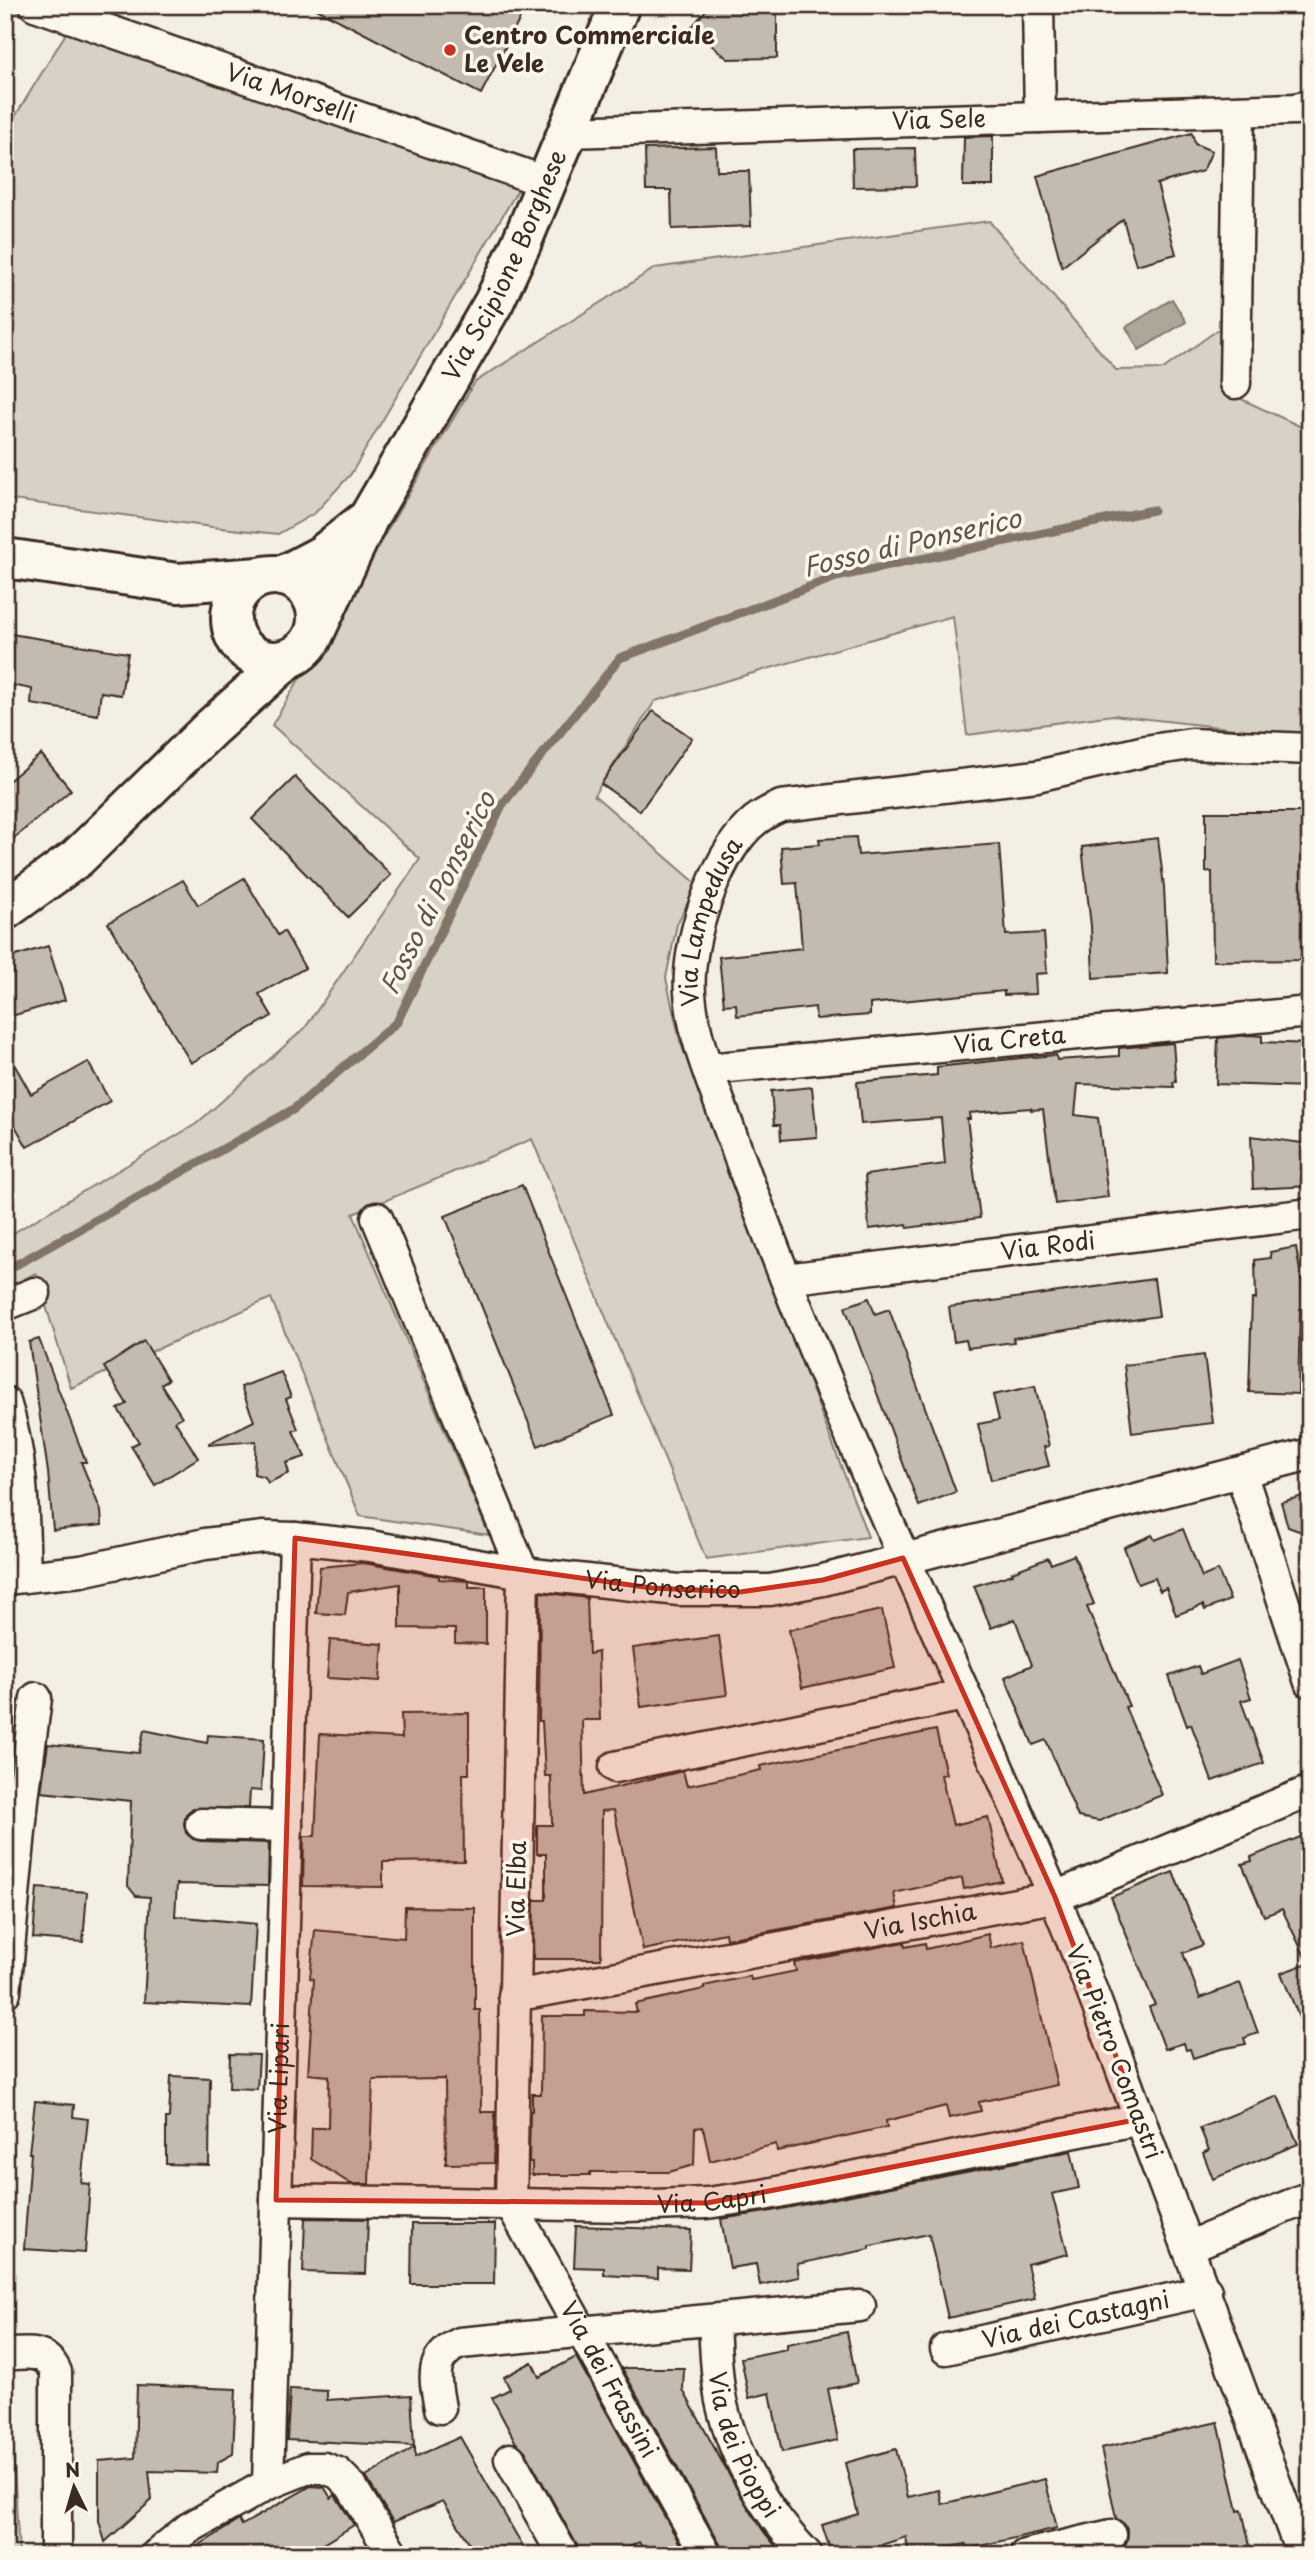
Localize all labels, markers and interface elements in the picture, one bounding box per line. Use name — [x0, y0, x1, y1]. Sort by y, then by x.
place label: Centro Commerciale Le Vele — [464, 16, 715, 80]
marker: Centro Commerciale Le Vele — [442, 42, 458, 58]
street label: Via Morselli — [221, 53, 362, 131]
street label: Via Sele — [891, 99, 986, 138]
street label: Via Scipione Borghese — [432, 144, 574, 387]
water label: Fosso di Ponserico — [799, 497, 1026, 586]
water label: Fosso di Ponserico — [369, 783, 505, 1000]
street label: Via Lampedusa — [669, 829, 750, 1008]
street label: Via Creta — [952, 1015, 1067, 1062]
street label: Via Rodi — [998, 1221, 1097, 1268]
street label: Via Ponserico — [583, 1560, 741, 1606]
street label: Via Elba — [496, 1840, 534, 1937]
street label: Via Ischia — [861, 1892, 979, 1948]
street label: Via Pietro Comastri — [1058, 1939, 1173, 2164]
street label: Via Lipari — [258, 2022, 297, 2134]
street label: Via Capri — [656, 2175, 770, 2221]
street label: Via dei Castagni — [978, 2280, 1172, 2356]
street label: Via dei Frassini — [552, 2294, 668, 2464]
street label: Via dei Pioppi — [701, 2369, 790, 2525]
north arrow — [38, 2452, 108, 2522]
text: N — [64, 2454, 81, 2484]

